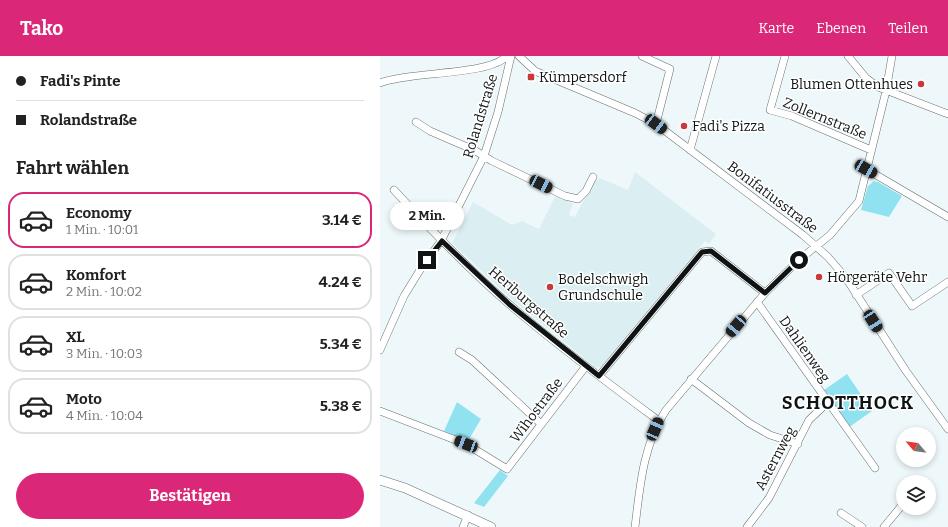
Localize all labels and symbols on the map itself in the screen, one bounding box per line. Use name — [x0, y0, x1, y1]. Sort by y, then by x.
place label: Kümpersdorf — [539, 69, 628, 86]
street label: Rolandstraße — [460, 72, 501, 160]
marker: Kümpersdorf — [526, 72, 536, 82]
place label: Blumen Ottenhues — [790, 76, 913, 93]
marker: Blumen Ottenhues — [916, 79, 926, 89]
street label: Zollernstraße — [780, 94, 869, 143]
car — [643, 112, 669, 136]
place label: Fadi's Pizza — [692, 118, 765, 135]
marker: Fadi's Pizza — [679, 121, 689, 131]
street label: Bonifatiusstraße — [724, 158, 821, 237]
car — [853, 158, 879, 180]
car — [528, 173, 554, 195]
callout: 2 Min. — [390, 202, 464, 230]
route end — [418, 251, 436, 269]
route start — [790, 251, 808, 269]
street label: Heriburgstraße — [485, 263, 572, 342]
place label: Hörgeräte Vehr — [827, 269, 927, 286]
place label: Bodelschwigh Grundschule — [558, 271, 649, 304]
marker: Hörgeräte Vehr — [814, 272, 824, 282]
marker: Bodelschwigh Grundschule — [545, 282, 555, 292]
car — [861, 308, 885, 334]
car — [724, 313, 748, 339]
street label: Dahlienweg — [776, 313, 834, 386]
street label: Wihostraße — [507, 375, 566, 446]
district label: SCHOTTHOCK — [782, 392, 914, 414]
car — [645, 416, 665, 442]
street label: Asternweg — [752, 423, 799, 493]
north arrow — [896, 427, 936, 467]
car — [453, 434, 479, 454]

